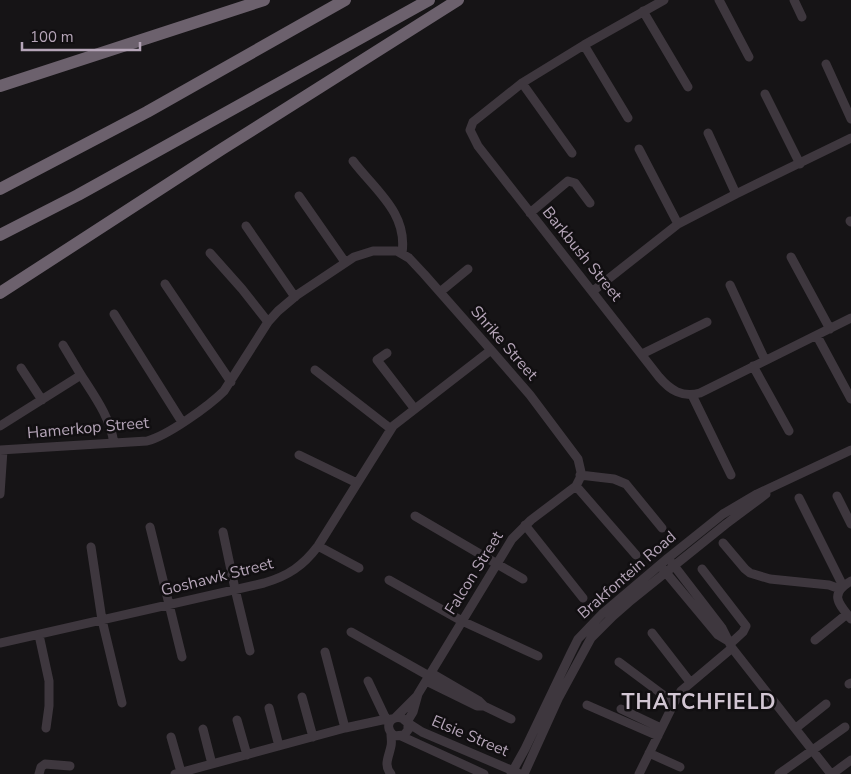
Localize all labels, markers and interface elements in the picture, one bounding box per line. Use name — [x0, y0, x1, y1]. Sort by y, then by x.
scale bar — [22, 20, 140, 52]
text: 100 m — [30, 27, 74, 47]
street label: Barkbush Street — [537, 202, 627, 306]
street label: Shrike Street — [465, 301, 543, 385]
street label: Hamerkop Street — [26, 412, 150, 444]
street label: Brakfontein Road — [573, 526, 681, 624]
street label: Falcon Street — [440, 527, 509, 619]
street label: Goshawk Street — [159, 552, 276, 602]
district label: THATCHFIELD — [622, 688, 776, 716]
street label: Elsie Street — [428, 710, 512, 762]

